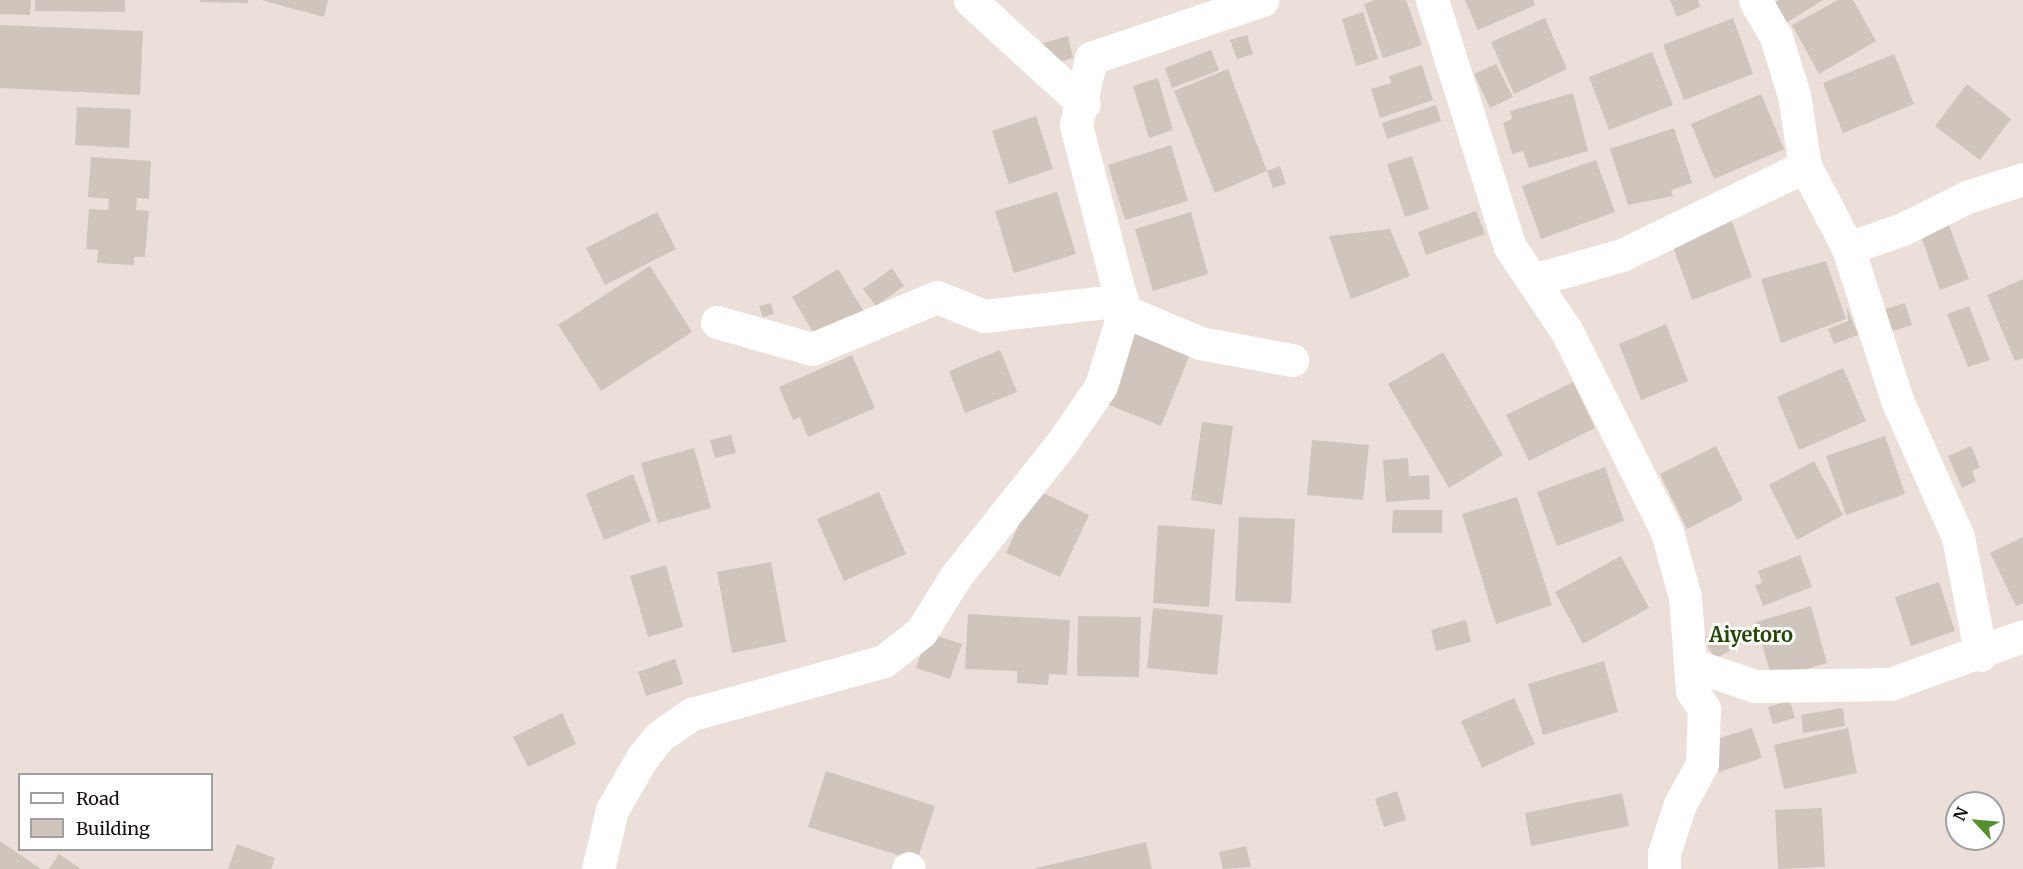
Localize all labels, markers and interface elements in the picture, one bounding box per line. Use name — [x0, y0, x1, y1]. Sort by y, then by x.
district label: Aiyetoro — [1709, 622, 1793, 646]
legend — [18, 773, 213, 851]
text: Road — [76, 787, 120, 810]
north arrow — [1945, 791, 2005, 851]
text: N — [1949, 804, 1972, 824]
text: Building — [76, 817, 150, 840]

